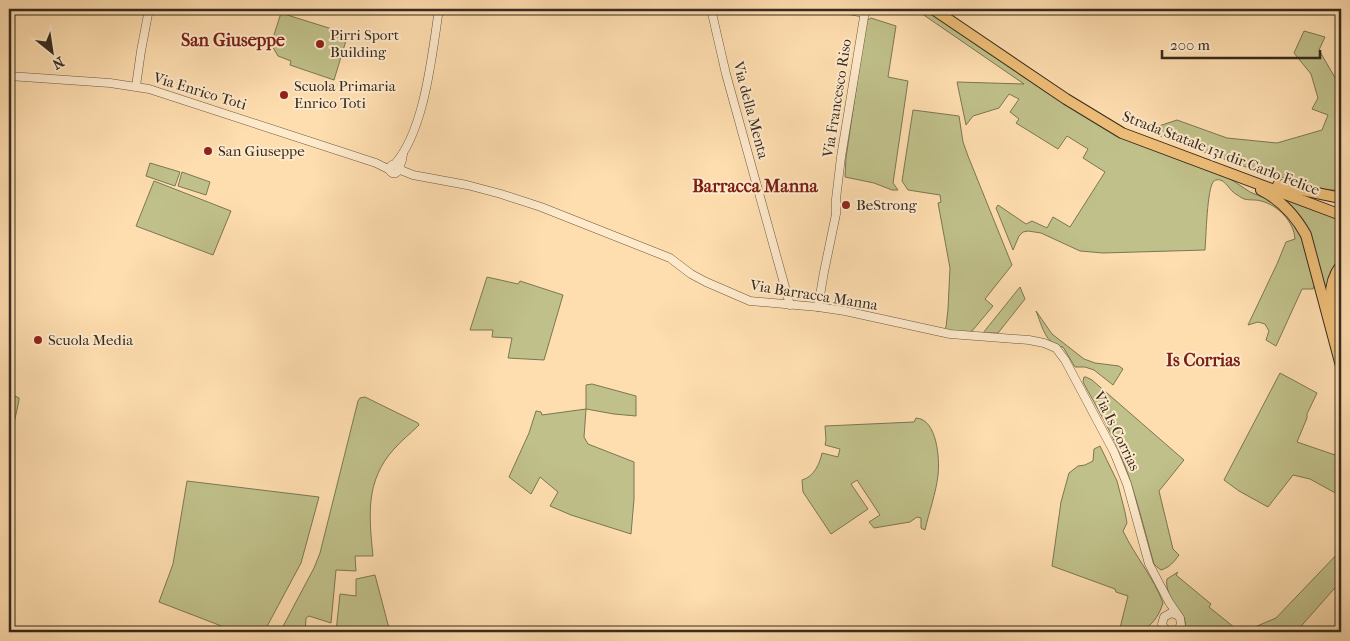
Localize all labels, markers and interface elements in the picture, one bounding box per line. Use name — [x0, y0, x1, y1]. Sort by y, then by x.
place label: Pirri Sport Building — [330, 26, 400, 61]
north arrow — [28, 28, 78, 78]
scale bar — [1162, 28, 1320, 60]
district label: San Giuseppe — [181, 30, 285, 51]
text: 200 m — [1170, 36, 1210, 54]
street label: Via Francesco Riso — [819, 37, 855, 160]
marker: Pirri Sport Building — [314, 38, 326, 50]
text: N — [49, 53, 67, 73]
street label: Via della Menta — [729, 58, 773, 162]
street label: Via Enrico Toti — [150, 68, 249, 114]
place label: Scuola Primaria Enrico Toti — [294, 77, 397, 112]
marker: Scuola Primaria Enrico Toti — [278, 89, 290, 101]
street label: Strada Statale 131 dir Carlo Felice — [1120, 107, 1323, 199]
place label: San Giuseppe — [218, 142, 305, 160]
marker: San Giuseppe — [202, 145, 214, 157]
district label: Barracca Manna — [692, 176, 819, 197]
place label: BeStrong — [856, 196, 918, 214]
marker: BeStrong — [840, 199, 852, 211]
street label: Via Barracca Manna — [748, 276, 880, 314]
place label: Scuola Media — [48, 331, 134, 349]
marker: Scuola Media — [32, 334, 44, 346]
district label: Is Corrias — [1166, 350, 1240, 371]
street label: Via Is Corrias — [1090, 387, 1144, 474]

